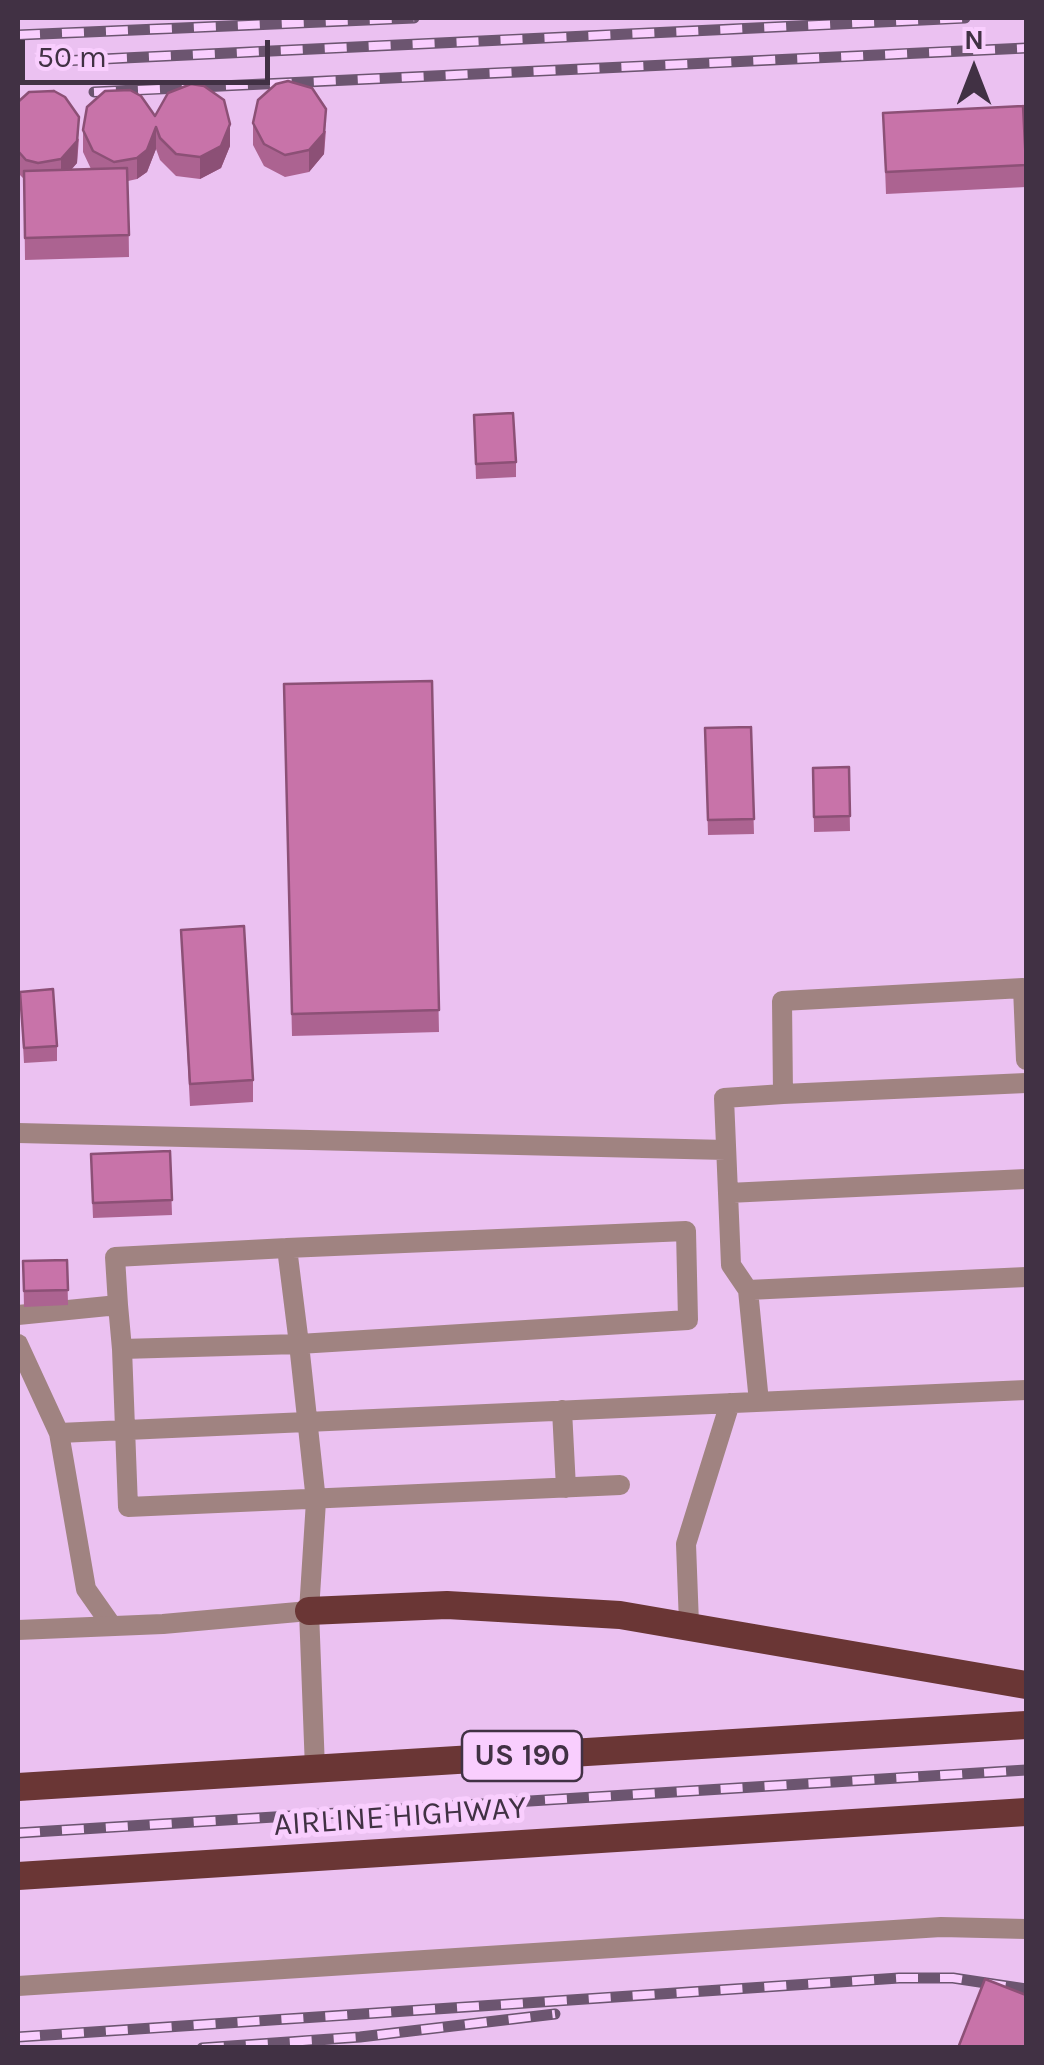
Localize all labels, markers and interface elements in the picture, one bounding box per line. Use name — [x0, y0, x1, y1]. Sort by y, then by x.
scale bar — [25, 20, 275, 82]
north arrow — [924, 20, 1024, 120]
text: N — [964, 23, 984, 56]
text: 50 m — [37, 39, 107, 75]
road number: US 190 — [462, 1731, 582, 1781]
street label: AIRLINE HIGHWAY — [272, 1789, 528, 1845]

